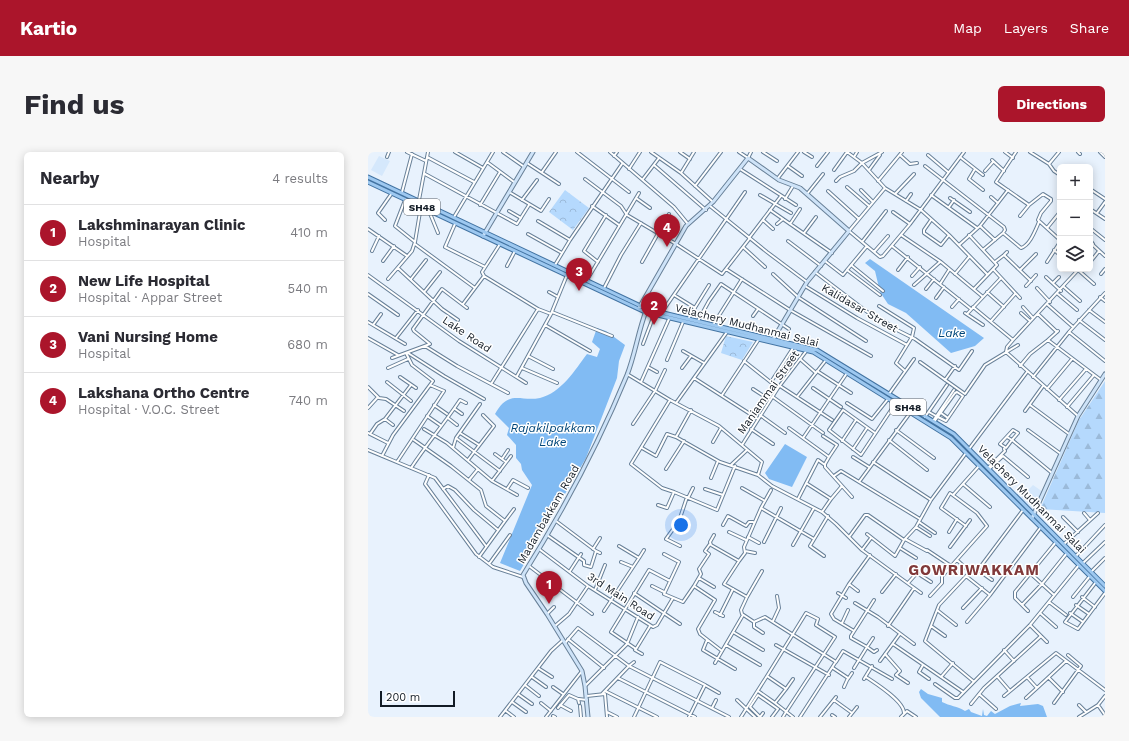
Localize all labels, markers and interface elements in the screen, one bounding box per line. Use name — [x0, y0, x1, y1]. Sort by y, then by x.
text: Kartio — [20, 17, 77, 40]
text: Map — [953, 20, 982, 36]
text: Layers — [1004, 20, 1048, 36]
text: Share — [1070, 20, 1109, 36]
button: Directions — [998, 86, 1105, 122]
text: Find us — [24, 88, 124, 121]
map controls — [1057, 164, 1093, 272]
button: + — [1057, 164, 1093, 200]
text: Nearby — [40, 168, 99, 188]
text: 4 results — [272, 171, 328, 186]
road number: SH48 — [404, 199, 440, 215]
button: − — [1057, 200, 1093, 236]
pin: 4 — [654, 214, 680, 247]
text: Lakshminarayan Clinic — [78, 216, 246, 234]
text: 1 — [50, 225, 56, 240]
text: 410 m — [290, 225, 328, 240]
text: Hospital — [78, 234, 130, 249]
button: layers — [1057, 236, 1093, 272]
pin: 3 — [566, 258, 592, 291]
text: New Life Hospital — [78, 272, 210, 290]
text: 2 — [49, 281, 57, 296]
text: 540 m — [288, 281, 328, 296]
street label: Kalidasar Street — [819, 281, 900, 336]
text: Hospital · Appar Street — [78, 290, 222, 305]
pin: 2 — [641, 292, 667, 325]
street label: Velachery Mudhanmai Salai — [674, 301, 820, 350]
street label: Lake Road — [440, 313, 493, 355]
water label: Lake — [938, 326, 966, 340]
text: Vani Nursing Home — [78, 328, 218, 346]
text: 3 — [49, 337, 57, 352]
text: 680 m — [287, 337, 328, 352]
text: Hospital — [78, 346, 130, 361]
street label: Maniammai Street — [735, 348, 802, 436]
text: Lakshana Ortho Centre — [78, 384, 249, 402]
text: 4 — [49, 393, 57, 408]
text: 740 m — [289, 393, 328, 408]
road number: SH48 — [890, 399, 926, 415]
text: Hospital · V.O.C. Street — [78, 402, 220, 417]
water label: Rajakilpakkam Lake — [511, 421, 595, 449]
street label: Velachery Mudhanmai Salai — [975, 443, 1088, 556]
street label: Madambakkam Road — [515, 463, 582, 566]
your location — [671, 515, 691, 535]
district label: GOWRIWAKKAM — [908, 561, 1040, 579]
street label: 3rd Main Road — [585, 570, 657, 623]
pin: 1 — [536, 571, 562, 604]
scale bar — [380, 689, 455, 708]
text: 200 m — [386, 691, 420, 704]

